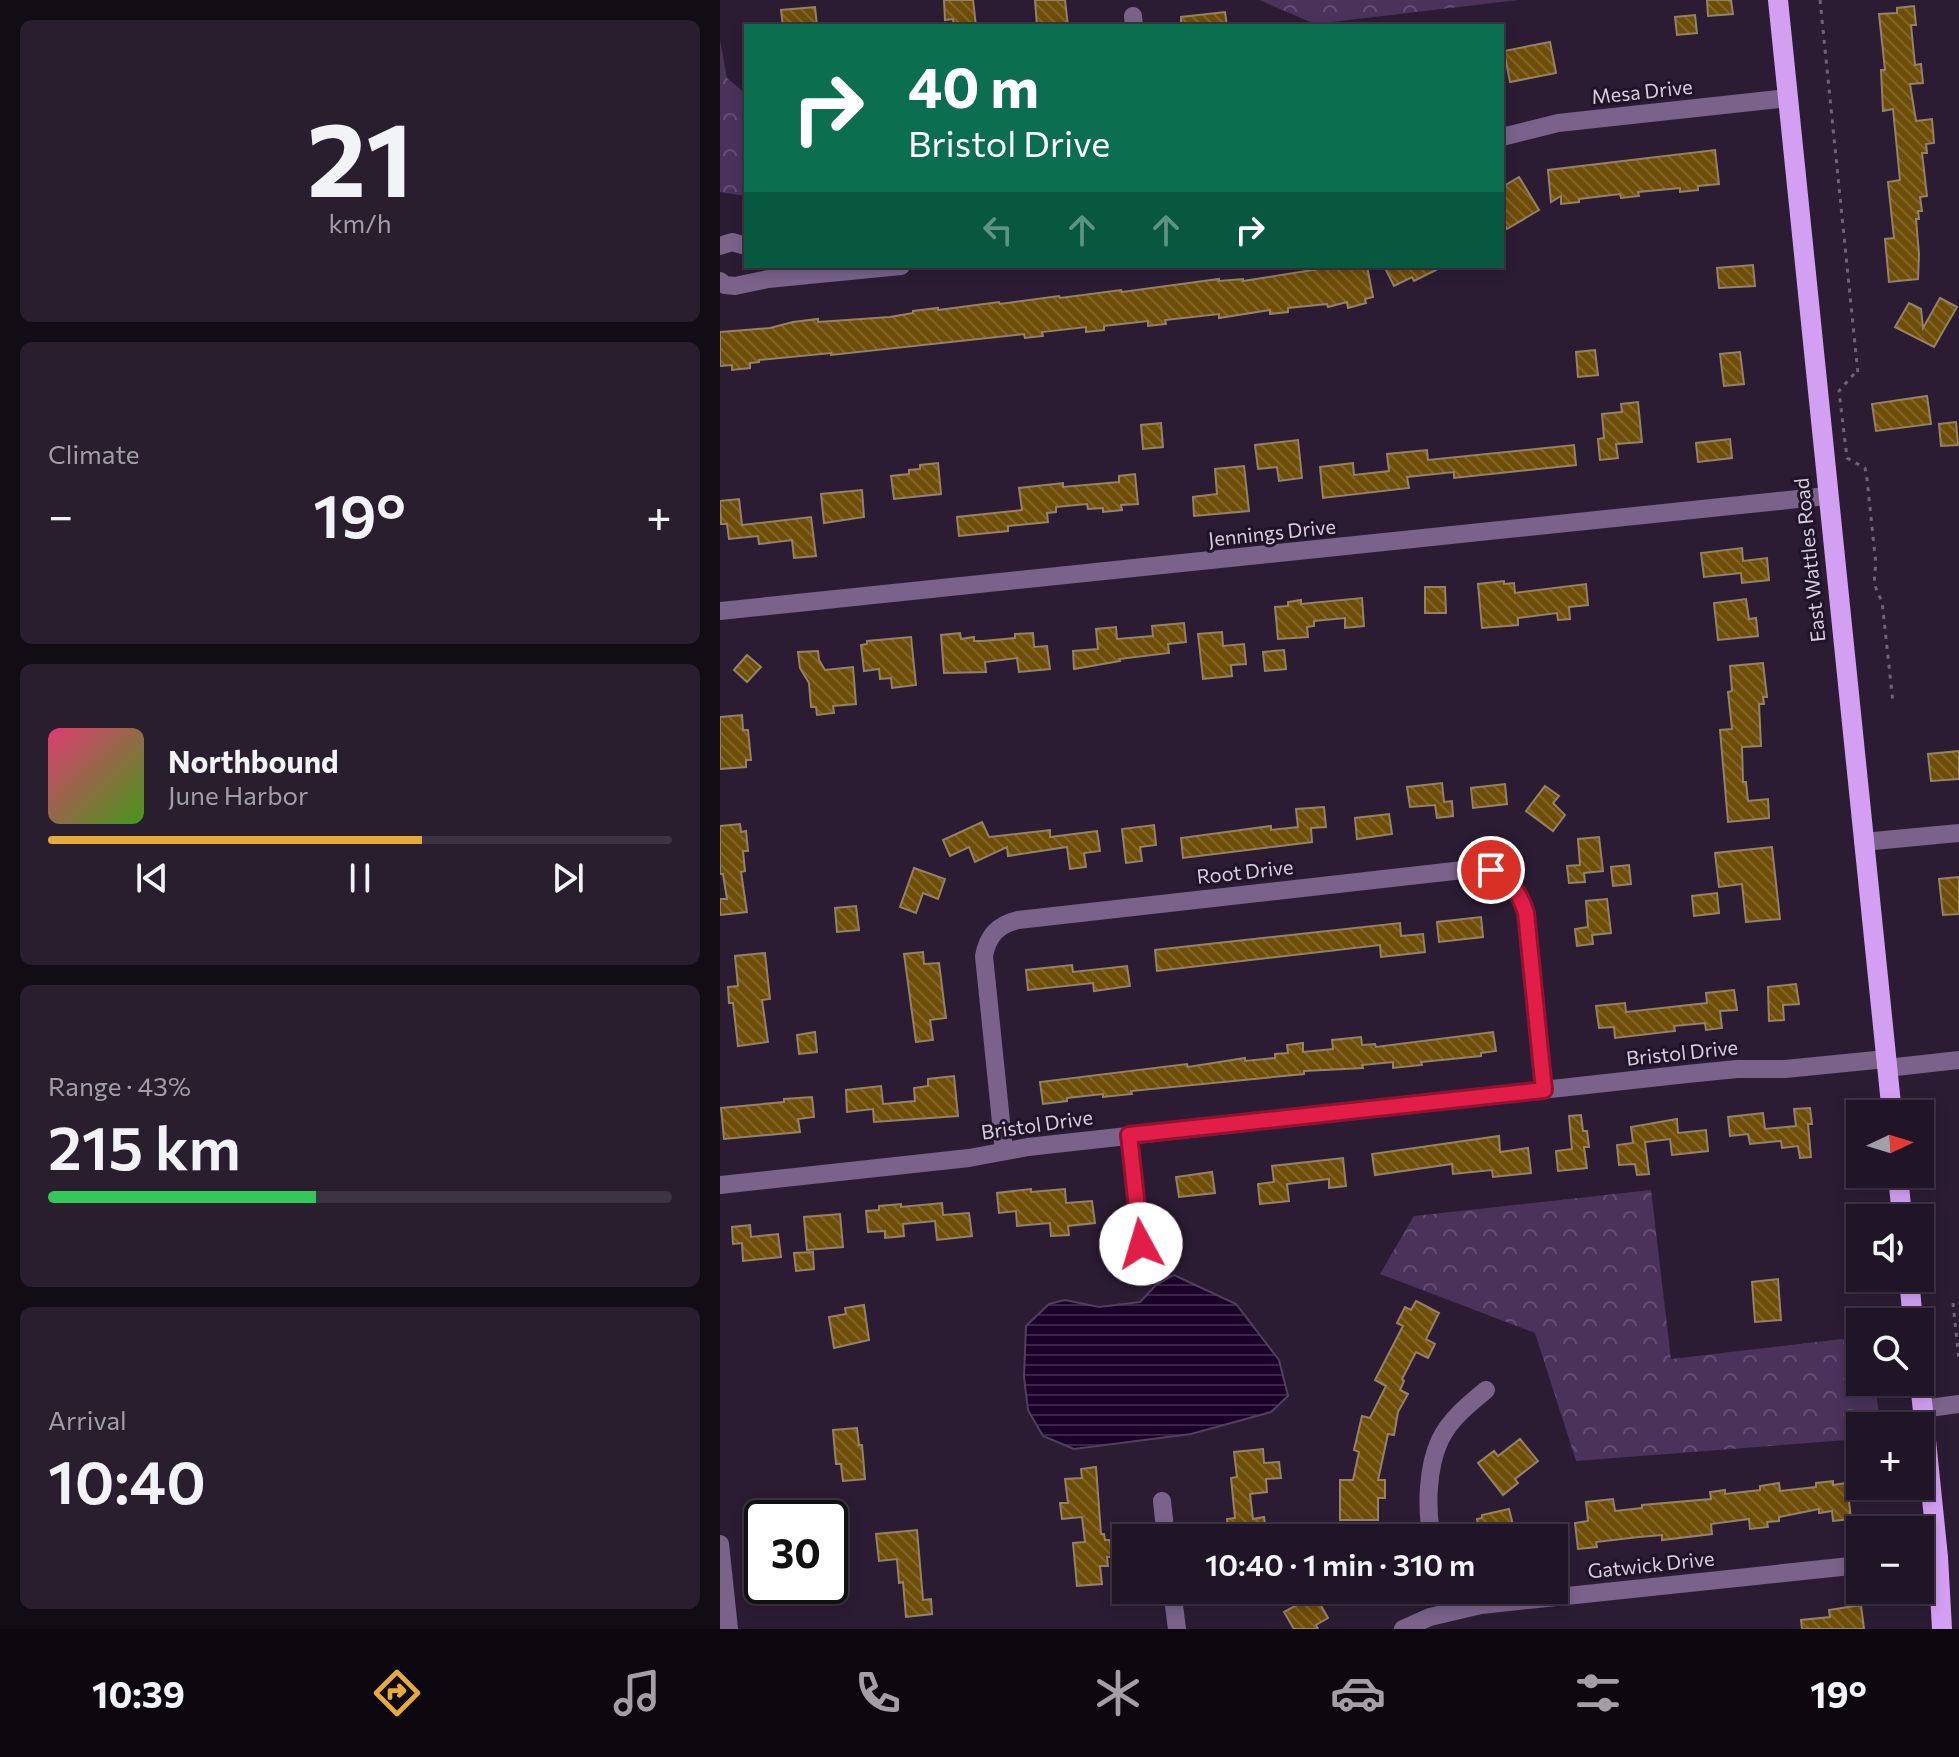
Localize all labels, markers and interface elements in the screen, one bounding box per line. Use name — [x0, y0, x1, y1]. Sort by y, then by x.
text: 40 m — [908, 51, 1039, 120]
icon: right — [776, 56, 880, 160]
street label: Mesa Drive — [1590, 74, 1694, 108]
text: 21 — [307, 91, 413, 218]
text: Bristol Drive — [908, 120, 1110, 164]
text: km/h — [328, 207, 392, 238]
icon: left — [976, 208, 1020, 252]
icon: ahead — [1060, 208, 1104, 252]
icon: ahead — [1144, 208, 1188, 252]
icon: right — [1228, 208, 1272, 252]
text: Climate — [48, 438, 140, 469]
text: 19° — [313, 477, 406, 550]
street label: East Wattles Road — [1788, 477, 1830, 643]
text: − — [48, 487, 73, 541]
text: + — [646, 487, 672, 541]
street label: Jennings Drive — [1207, 513, 1337, 551]
text: Northbound — [168, 742, 339, 779]
text: June Harbor — [168, 779, 308, 810]
pin — [1457, 836, 1525, 904]
icon: arrive — [1469, 848, 1513, 892]
street label: Root Drive — [1195, 854, 1294, 888]
icon: previous — [130, 856, 174, 900]
icon: pause — [338, 856, 382, 900]
icon: next — [546, 856, 590, 900]
street label: Bristol Drive — [1625, 1034, 1739, 1070]
text: Range · 43% — [48, 1070, 191, 1101]
north arrow — [1846, 1100, 1934, 1188]
map controls — [1846, 1100, 1934, 1604]
street label: Bristol Drive — [980, 1104, 1094, 1144]
text: 215 km — [48, 1109, 241, 1182]
position arrow — [1099, 1202, 1183, 1286]
button: sound — [1846, 1204, 1934, 1292]
button: search — [1846, 1308, 1934, 1396]
text: Arrival — [48, 1404, 127, 1435]
button: + — [1846, 1412, 1934, 1500]
text: 10:40 — [48, 1443, 206, 1516]
speed limit sign: 30 — [744, 1500, 848, 1604]
button: − — [1846, 1516, 1934, 1604]
text: 10:40 · 1 min · 310 m — [1205, 1545, 1475, 1582]
street label: Gatwick Drive — [1586, 1545, 1715, 1583]
icon: directions — [369, 1665, 425, 1721]
icon: music — [609, 1665, 665, 1721]
icon: phone — [850, 1665, 906, 1721]
icon: climate — [1090, 1665, 1146, 1721]
icon: car — [1330, 1665, 1386, 1721]
icon: filters — [1570, 1665, 1626, 1721]
text: 10:39 — [92, 1671, 185, 1715]
text: 19° — [1810, 1671, 1867, 1715]

